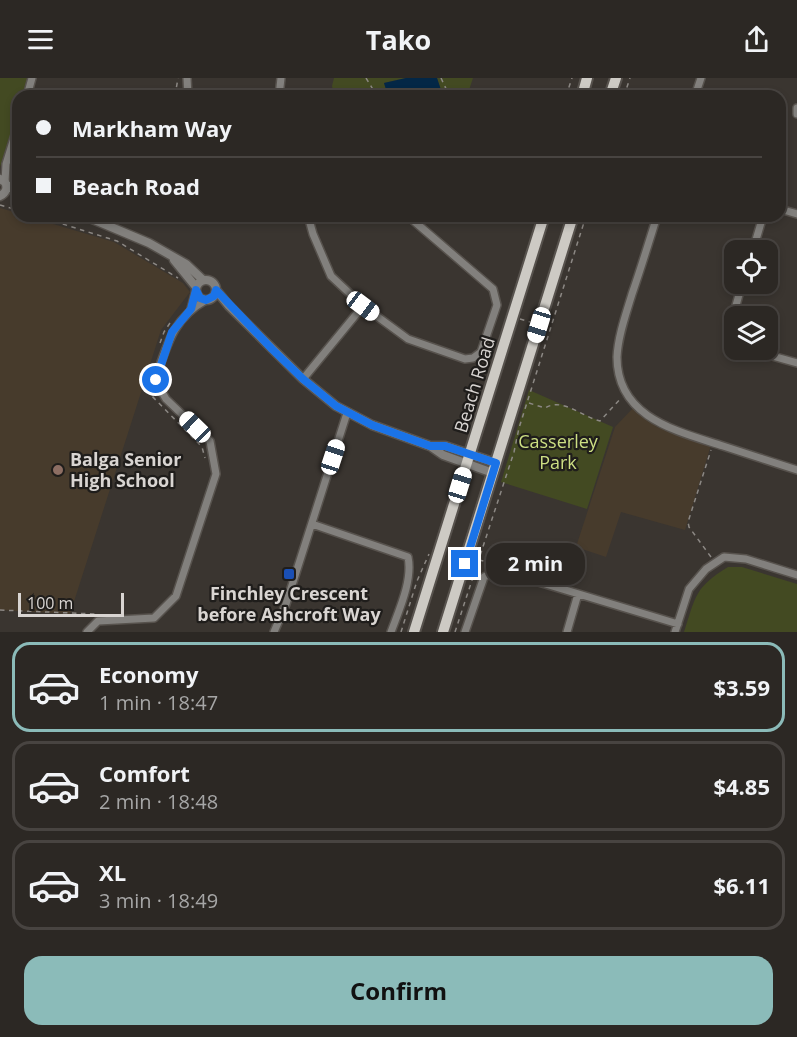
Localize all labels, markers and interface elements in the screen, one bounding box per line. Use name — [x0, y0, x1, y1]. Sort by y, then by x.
text: Tako — [366, 21, 431, 58]
icon: menu — [24, 23, 57, 56]
icon: share — [740, 23, 773, 56]
text: Markham Way — [72, 113, 232, 143]
text: Beach Road — [72, 171, 200, 201]
map controls — [724, 240, 778, 360]
button: locate — [724, 240, 778, 294]
car — [343, 288, 383, 324]
car — [525, 305, 553, 345]
button: layers — [724, 306, 778, 360]
street label: Beach Road — [448, 334, 500, 436]
route start — [142, 366, 169, 393]
car — [176, 408, 214, 446]
park label: Casserley Park — [518, 429, 599, 474]
car — [319, 437, 347, 477]
place label: Balga Senior High School — [70, 447, 181, 492]
marker: Balga Senior High School — [51, 463, 65, 477]
car — [446, 465, 474, 505]
callout: 2 min — [486, 543, 585, 585]
route end — [451, 550, 478, 577]
text: 2 min — [508, 550, 563, 577]
marker: Finchley Crescent before Ashcroft Way — [282, 567, 296, 581]
place label: Finchley Crescent before Ashcroft Way — [197, 581, 381, 626]
scale bar — [18, 590, 124, 618]
text: 100 m — [27, 592, 73, 614]
text: Economy — [99, 659, 198, 689]
icon: car — [27, 660, 81, 714]
text: $3.59 — [713, 672, 770, 702]
text: 1 min · 18:47 — [99, 689, 218, 716]
text: Comfort — [99, 758, 190, 788]
icon: car — [27, 759, 81, 813]
text: $4.85 — [713, 771, 770, 801]
text: 2 min · 18:48 — [99, 788, 218, 815]
text: XL — [99, 857, 126, 887]
icon: car — [27, 858, 81, 912]
text: $6.11 — [713, 870, 770, 900]
text: 3 min · 18:49 — [99, 887, 218, 914]
button: Confirm — [24, 956, 773, 1025]

